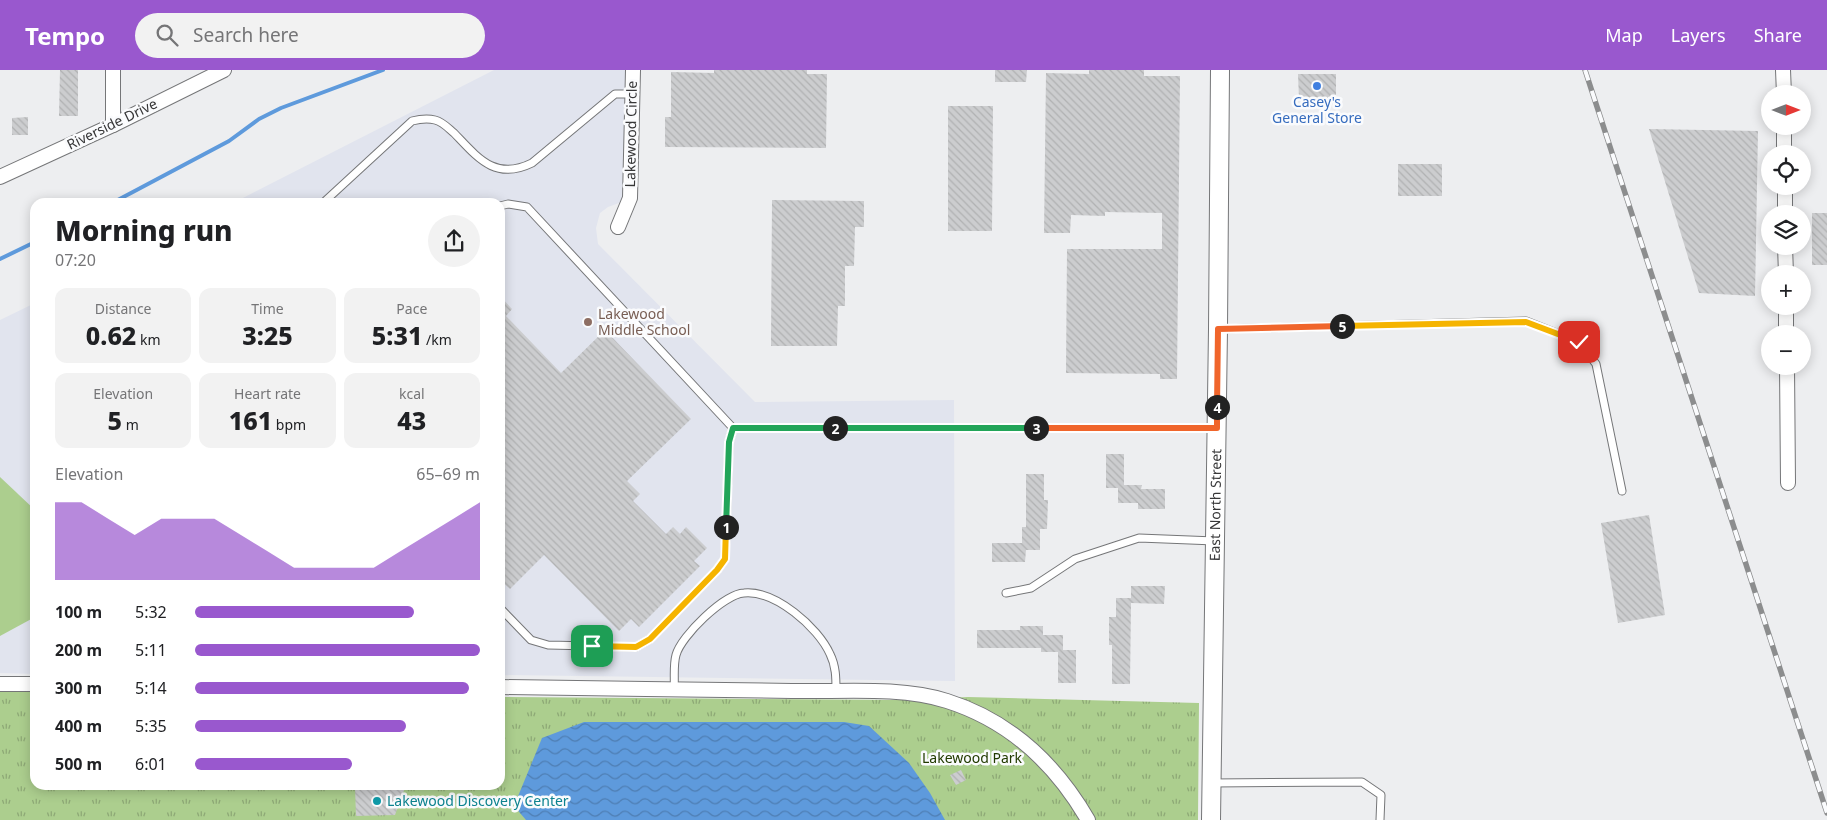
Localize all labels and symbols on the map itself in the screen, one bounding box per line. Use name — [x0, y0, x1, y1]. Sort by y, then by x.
street label: Lakewood Circle — [620, 80, 641, 187]
marker: Casey's General Store — [1311, 80, 1323, 92]
north arrow — [1761, 85, 1811, 135]
place label: Casey's General Store — [1272, 92, 1362, 127]
street label: Riverside Drive — [63, 93, 160, 154]
place label: Lakewood Middle School — [598, 304, 690, 339]
pin: 5 — [1330, 314, 1354, 338]
marker: Lakewood Middle School — [582, 316, 594, 328]
pin — [1558, 321, 1600, 363]
pin: 4 — [1204, 394, 1230, 420]
pin: 2 — [822, 416, 848, 440]
pin: 3 — [1024, 416, 1048, 440]
street label: East North Street — [1205, 449, 1225, 561]
pin: 1 — [714, 514, 738, 540]
pin — [571, 625, 613, 667]
park label: Lakewood Park — [922, 748, 1023, 767]
place label: Lakewood Discovery Center — [387, 791, 569, 810]
marker: Lakewood Discovery Center — [371, 795, 383, 807]

